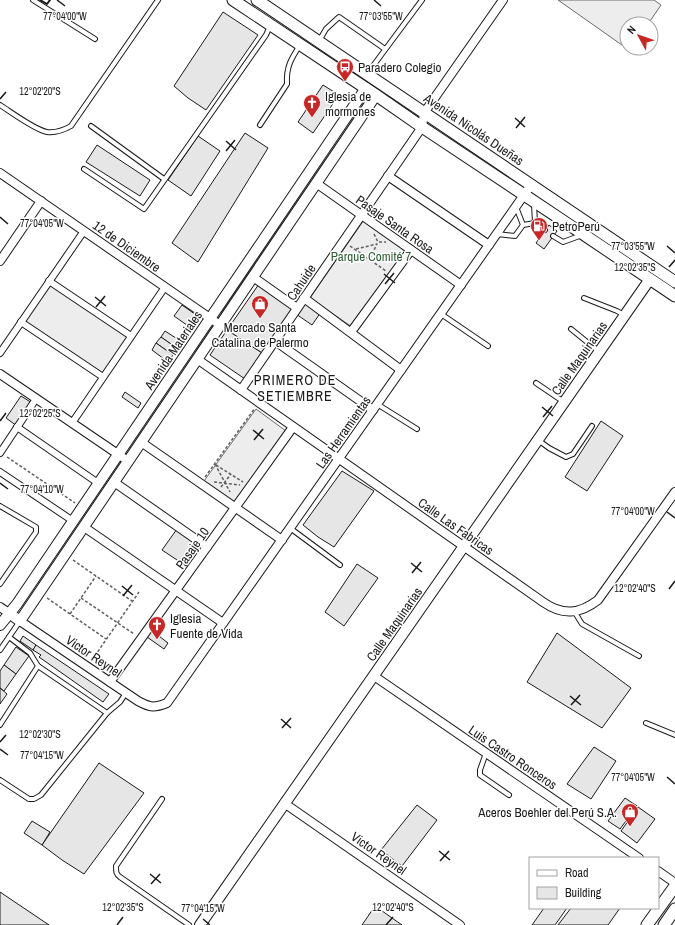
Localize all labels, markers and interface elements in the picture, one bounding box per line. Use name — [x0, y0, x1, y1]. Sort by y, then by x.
text: 77°04'00"W — [43, 10, 87, 23]
text: 77°03'55"W — [359, 10, 403, 23]
north arrow — [619, 16, 659, 56]
text: N — [624, 23, 639, 37]
bus stop icon: Paradero Colegio — [335, 57, 355, 82]
place label: Paradero Colegio — [358, 59, 442, 76]
text: 12°02'20"S — [19, 85, 61, 98]
place label: Iglesia de mormones — [325, 88, 375, 120]
street label: Avenida Nicolás Dueñas — [420, 89, 527, 169]
church icon: Iglesia de mormones — [302, 93, 322, 118]
street label: Pasaje Santa Rosa — [352, 191, 437, 258]
fuel station icon: PetroPerú — [529, 216, 549, 241]
text: 77°04'05"W — [20, 217, 64, 230]
street label: 12 de Diciembre — [90, 217, 164, 276]
place label: PetroPerú — [552, 218, 600, 235]
text: 77°03'55"W — [611, 240, 655, 253]
park label: Parque Comité 7 — [331, 248, 411, 265]
street label: Cahuide — [283, 261, 320, 304]
text: 12°02'35"S — [614, 261, 656, 274]
shop icon: Mercado Santa Catalina de Palermo — [250, 294, 270, 319]
street label: Avenida Materiales — [140, 308, 206, 394]
street label: Calle Maquinarias — [548, 318, 611, 399]
place label: Mercado Santa Catalina de Palermo — [211, 319, 309, 351]
district label: PRIMERO DE SETIEMBRE — [254, 371, 336, 405]
street label: Las Herramientas — [312, 393, 375, 472]
text: 12°02'25"S — [19, 407, 61, 420]
text: 77°04'10"W — [20, 483, 64, 496]
street label: Calle Las Fabricas — [415, 494, 497, 559]
text: 77°04'00"W — [611, 505, 655, 518]
street label: Pasaje 10 — [172, 524, 213, 573]
text: 12°02'40"S — [614, 582, 656, 595]
street label: Calle Maquinarias — [363, 584, 426, 665]
place label: Iglesia Fuente de Vida — [170, 610, 243, 642]
church icon: Iglesia Fuente de Vida — [147, 615, 167, 640]
street label: Victor Reynel — [63, 632, 125, 681]
street label: Luis Castro Ronceros — [465, 722, 560, 793]
text: 12°02'30"S — [19, 728, 61, 741]
text: 77°04'15"W — [20, 749, 64, 762]
text: 77°04'05"W — [611, 771, 655, 784]
shop icon: Aceros Boehler del Perú S.A. — [620, 802, 640, 827]
place label: Aceros Boehler del Perú S.A. — [477, 804, 617, 821]
street label: Victor Reynel — [348, 828, 410, 879]
legend — [529, 857, 659, 909]
text: Road — [565, 865, 589, 881]
text: Building — [565, 885, 602, 901]
text: 12°02'35"S — [102, 901, 144, 914]
text: 12°02'40"S — [372, 901, 414, 914]
text: 77°04'15"W — [181, 902, 225, 915]

